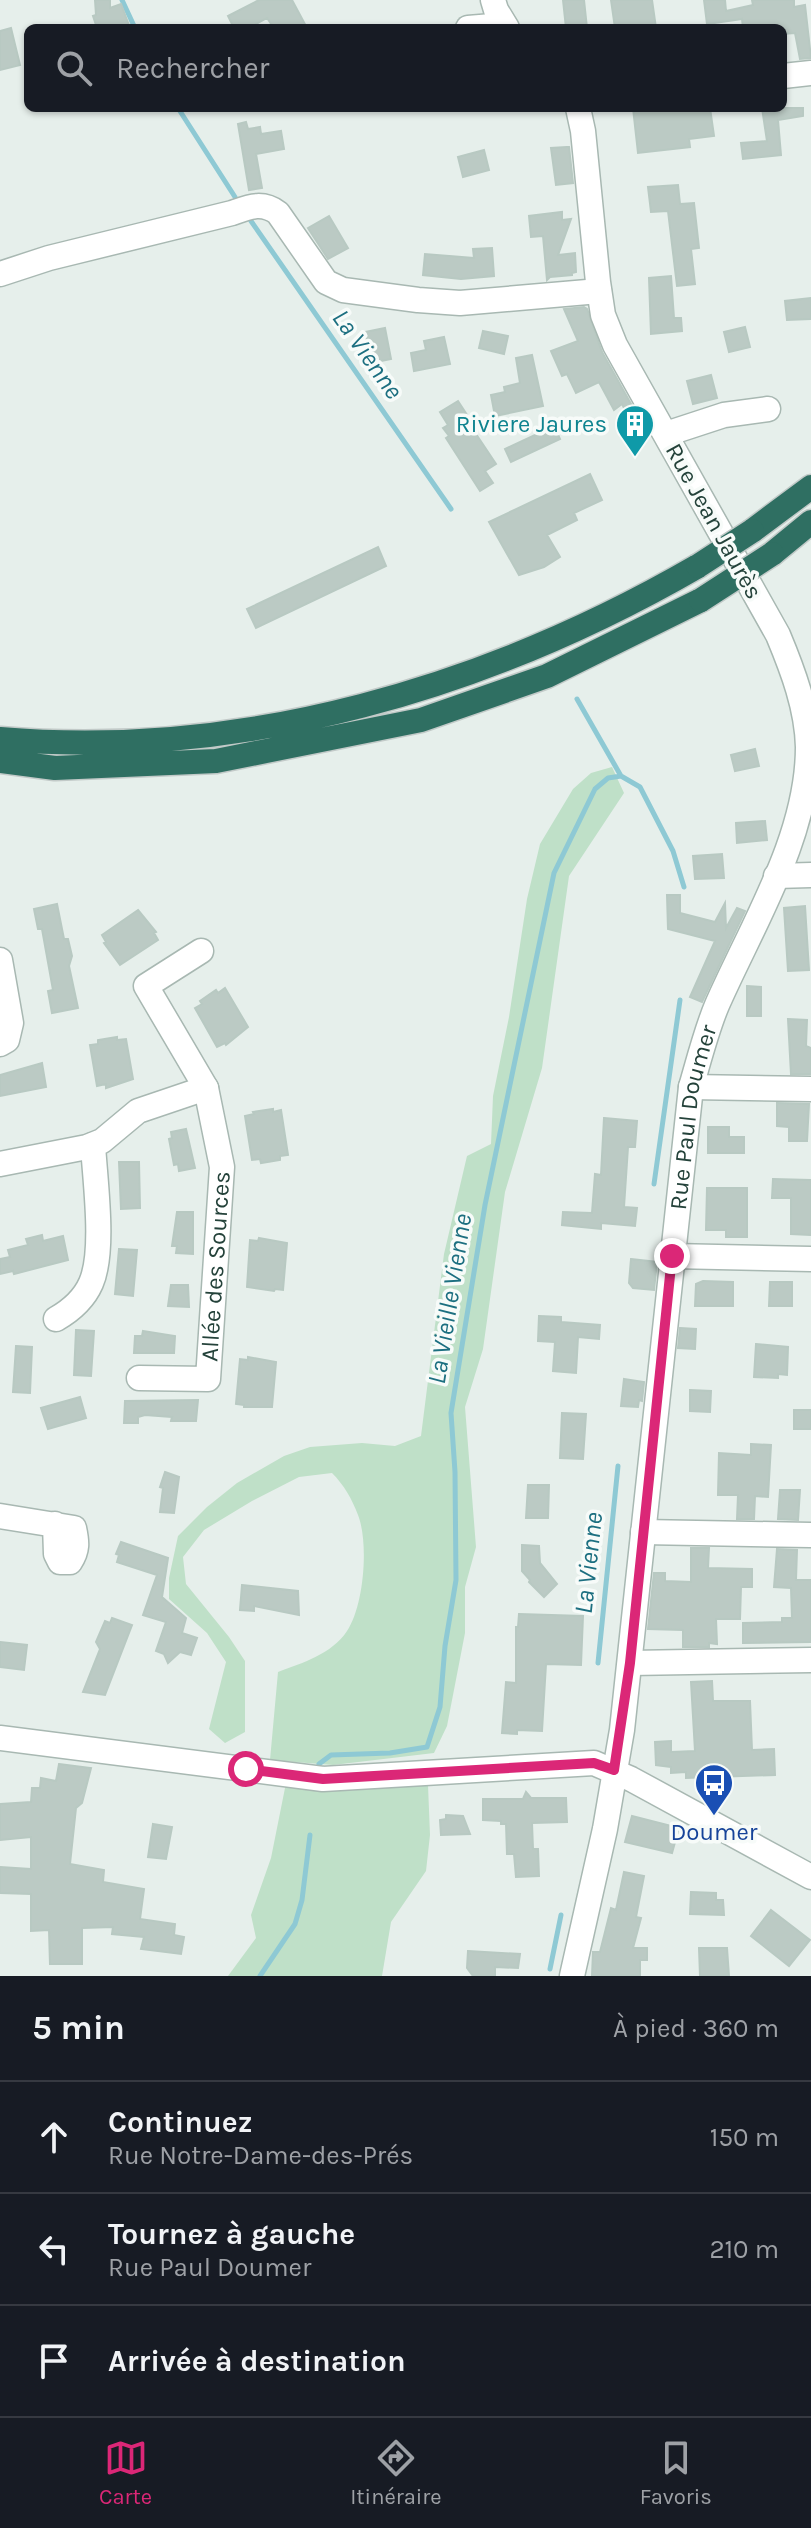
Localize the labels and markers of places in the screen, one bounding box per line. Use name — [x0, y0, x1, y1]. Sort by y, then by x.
building icon: Riviere Jaures — [614, 403, 656, 458]
place label: Riviere Jaures — [456, 410, 607, 438]
bus stop icon: Doumer — [693, 1762, 735, 1817]
place label: Doumer — [671, 1818, 758, 1846]

